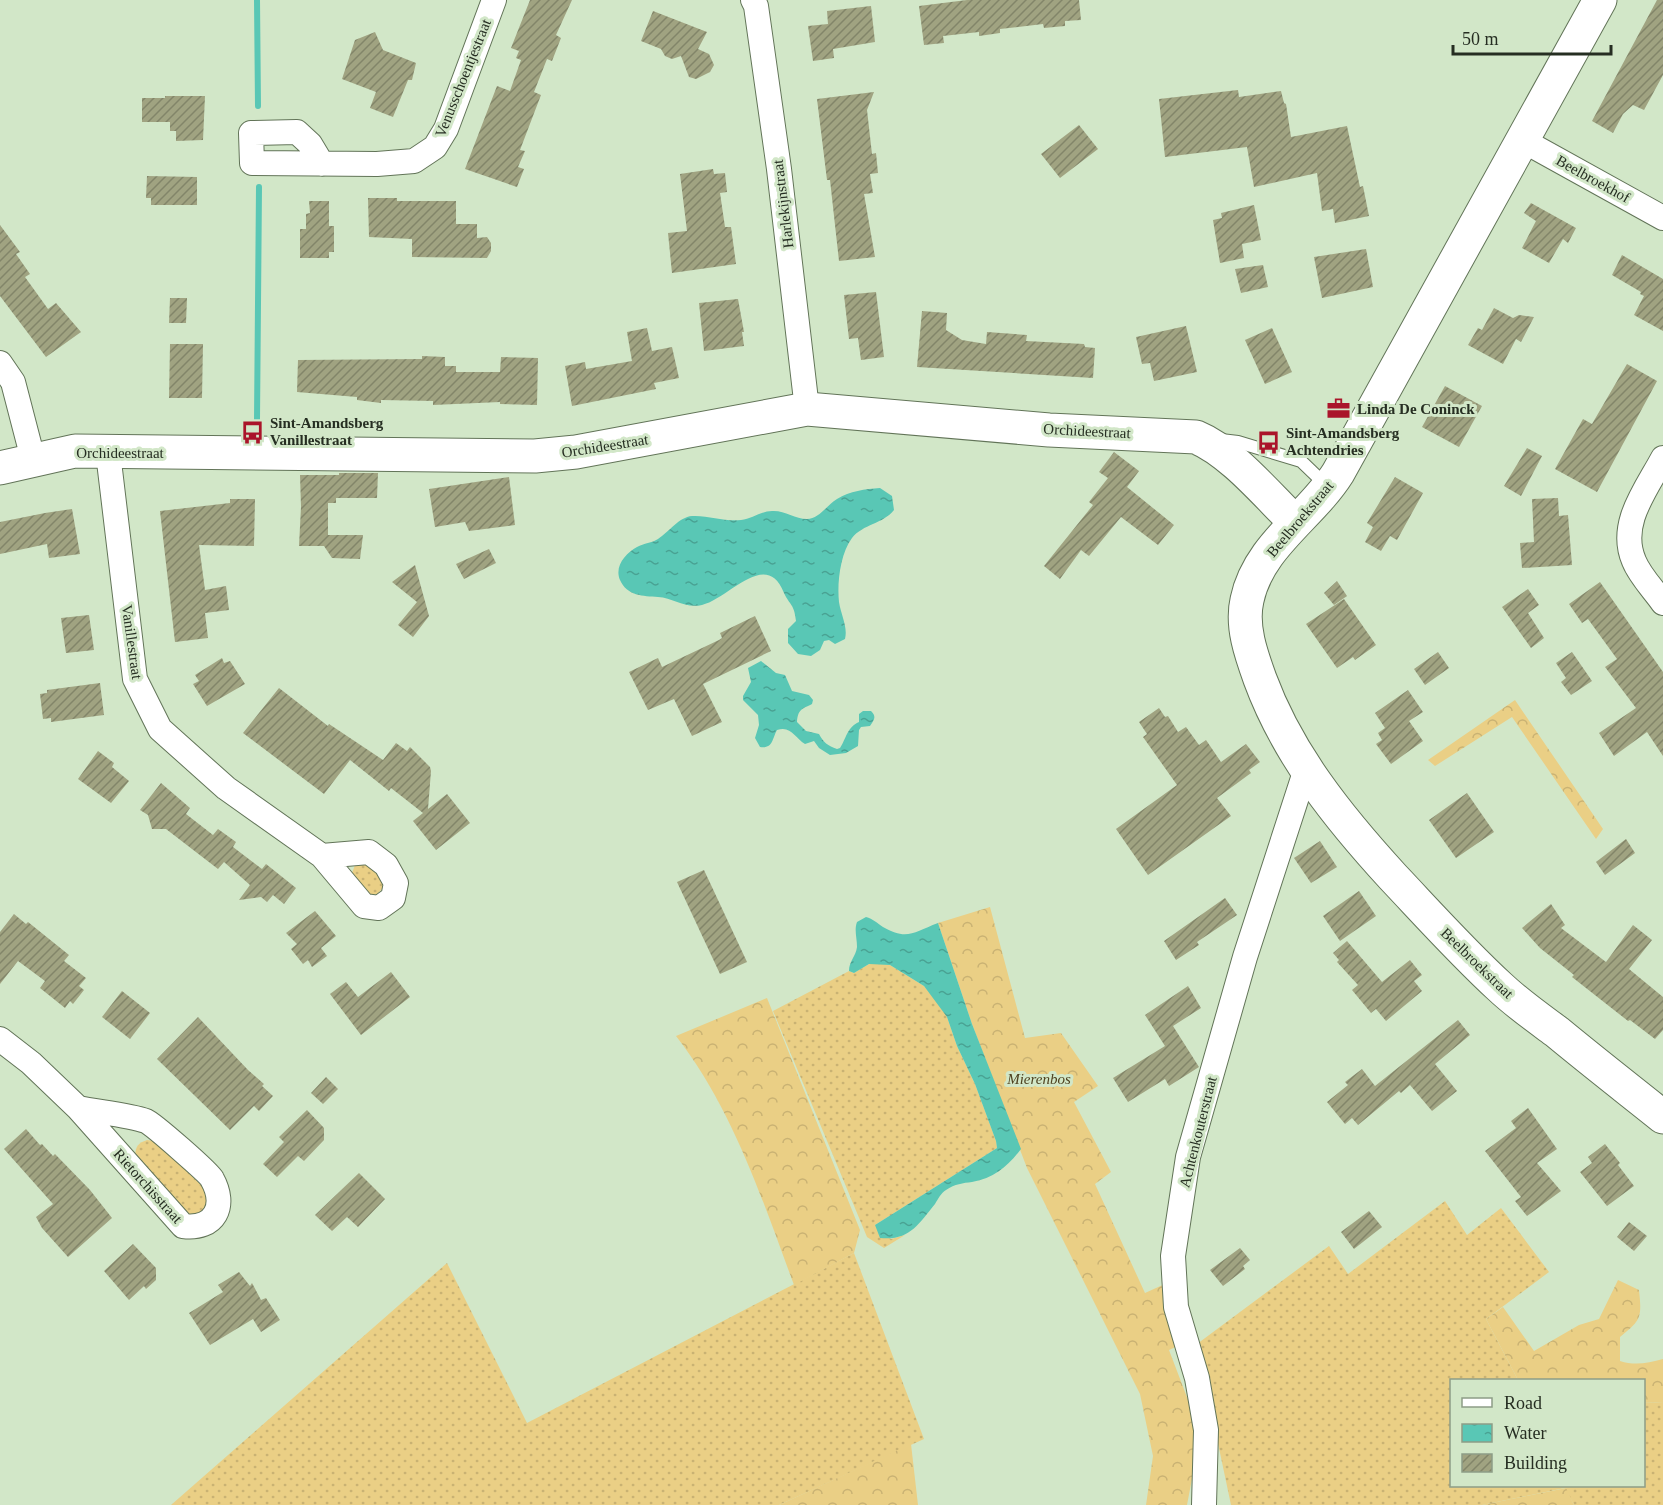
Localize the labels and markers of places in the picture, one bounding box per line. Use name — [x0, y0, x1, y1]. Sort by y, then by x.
office icon: Linda De Coninck — [1326, 396, 1352, 422]
place label: Linda De Coninck — [1357, 401, 1475, 417]
place label: Sint-Amandsberg Vanillestraat — [270, 415, 384, 448]
bus stop icon: Sint-Amandsberg Vanillestraat — [239, 419, 265, 445]
place label: Sint-Amandsberg Achtendries — [1286, 425, 1400, 458]
bus stop icon: Sint-Amandsberg Achtendries — [1255, 429, 1281, 455]

